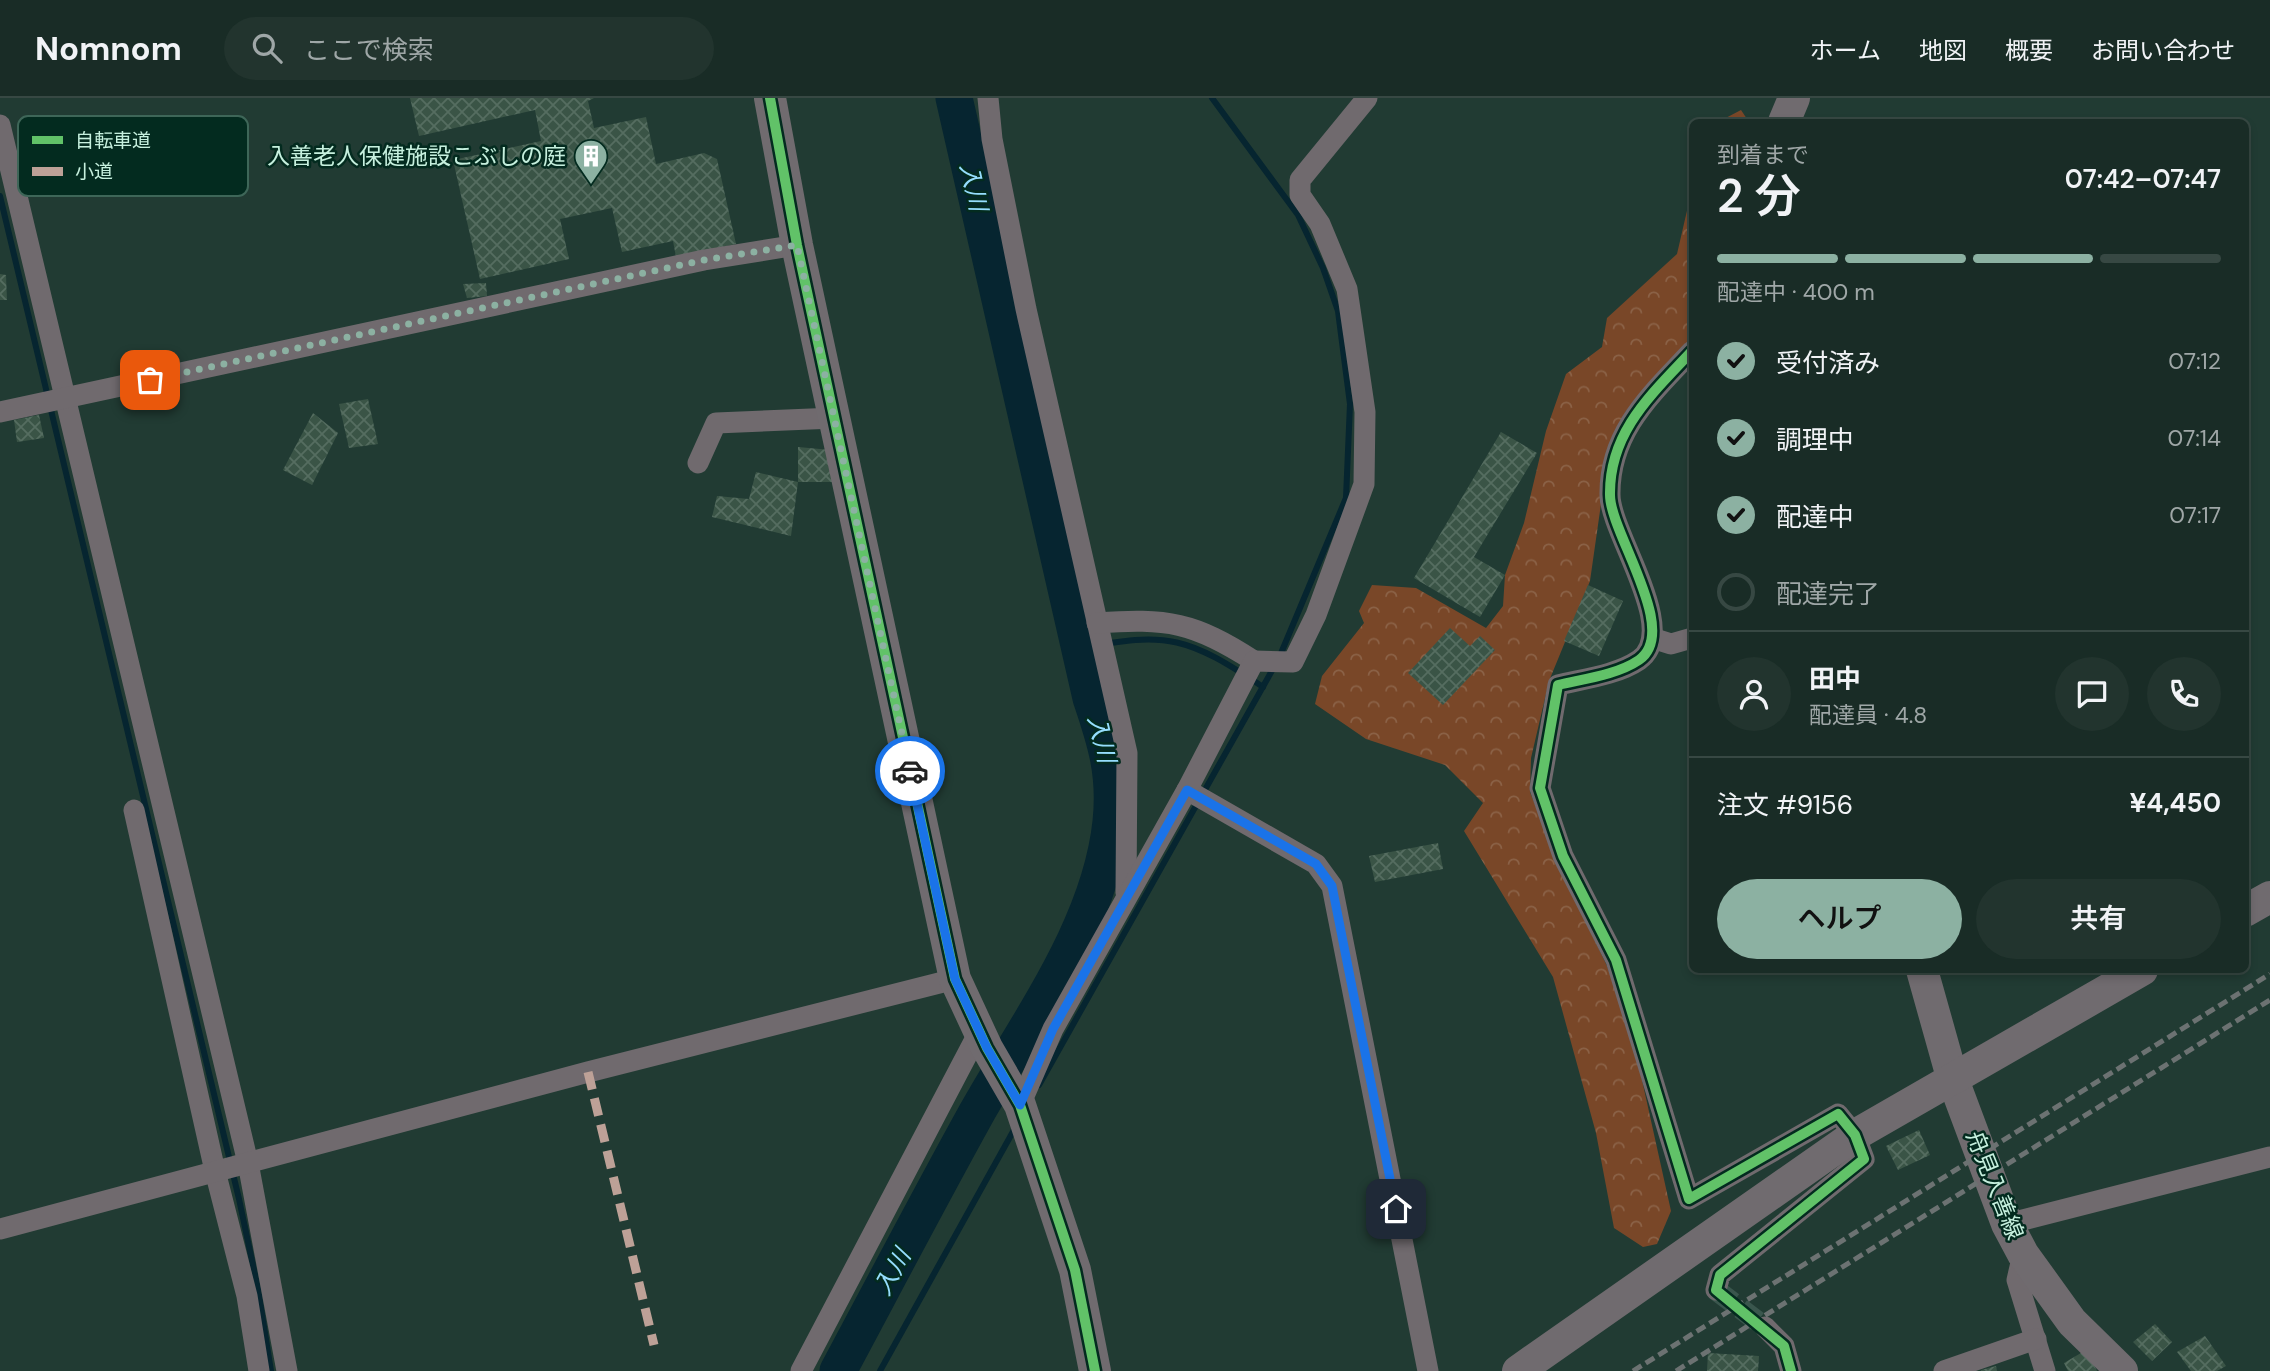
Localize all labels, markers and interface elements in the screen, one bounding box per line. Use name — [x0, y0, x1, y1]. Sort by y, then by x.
search box — [224, 17, 714, 80]
text: Nomnom — [35, 27, 182, 70]
icon: search — [248, 29, 286, 67]
text: ここで検索 — [304, 33, 434, 67]
text: ホーム — [1810, 35, 1881, 66]
text: 地図 — [1919, 35, 1967, 66]
text: 概要 — [2005, 35, 2053, 66]
text: お問い合わせ — [2091, 35, 2235, 66]
legend — [18, 116, 248, 196]
text: 自転車道 — [75, 128, 151, 153]
building icon: 入善老人保健施設こぶしの庭 — [572, 137, 610, 186]
text: 到着まで — [1717, 140, 1809, 170]
place label: 入善老人保健施設こぶしの庭 — [267, 141, 566, 171]
text: 小道 — [75, 159, 113, 184]
water label: 入川 — [953, 160, 995, 217]
text: 07:42–07:47 — [2065, 162, 2221, 196]
text: 2 分 — [1717, 166, 1801, 226]
text: 配達中 · 400 m — [1717, 277, 1875, 307]
icon: check — [1717, 342, 1755, 380]
text: 受付済み — [1776, 346, 1880, 380]
text: 07:12 — [2168, 346, 2221, 376]
pin — [120, 350, 180, 410]
icon: bag — [131, 361, 169, 399]
icon: check — [1717, 419, 1755, 457]
text: 調理中 — [1776, 423, 1854, 457]
text: 07:14 — [2168, 423, 2221, 453]
icon: check — [1717, 496, 1755, 534]
text: 配達中 — [1776, 500, 1854, 534]
text: 07:17 — [2169, 500, 2221, 530]
text: 配達完了 — [1776, 577, 1880, 611]
button: person — [1717, 657, 1791, 731]
button: chat — [2055, 657, 2129, 731]
button: phone — [2147, 657, 2221, 731]
text: 田中 — [1809, 662, 1861, 696]
text: 配達員 · 4.8 — [1809, 700, 1927, 730]
water label: 入川 — [1081, 712, 1124, 769]
courier — [875, 736, 945, 806]
icon: car — [891, 752, 929, 790]
text: ¥4,450 — [2129, 786, 2221, 820]
text: 注文 #9156 — [1717, 788, 1853, 822]
button: ヘルプ — [1717, 879, 1962, 959]
button: 共有 — [1976, 879, 2221, 959]
street label: 舟見入善線 — [1960, 1126, 2030, 1244]
pin — [1366, 1179, 1426, 1239]
icon: home — [1377, 1190, 1415, 1228]
water label: 入川 — [867, 1241, 919, 1301]

